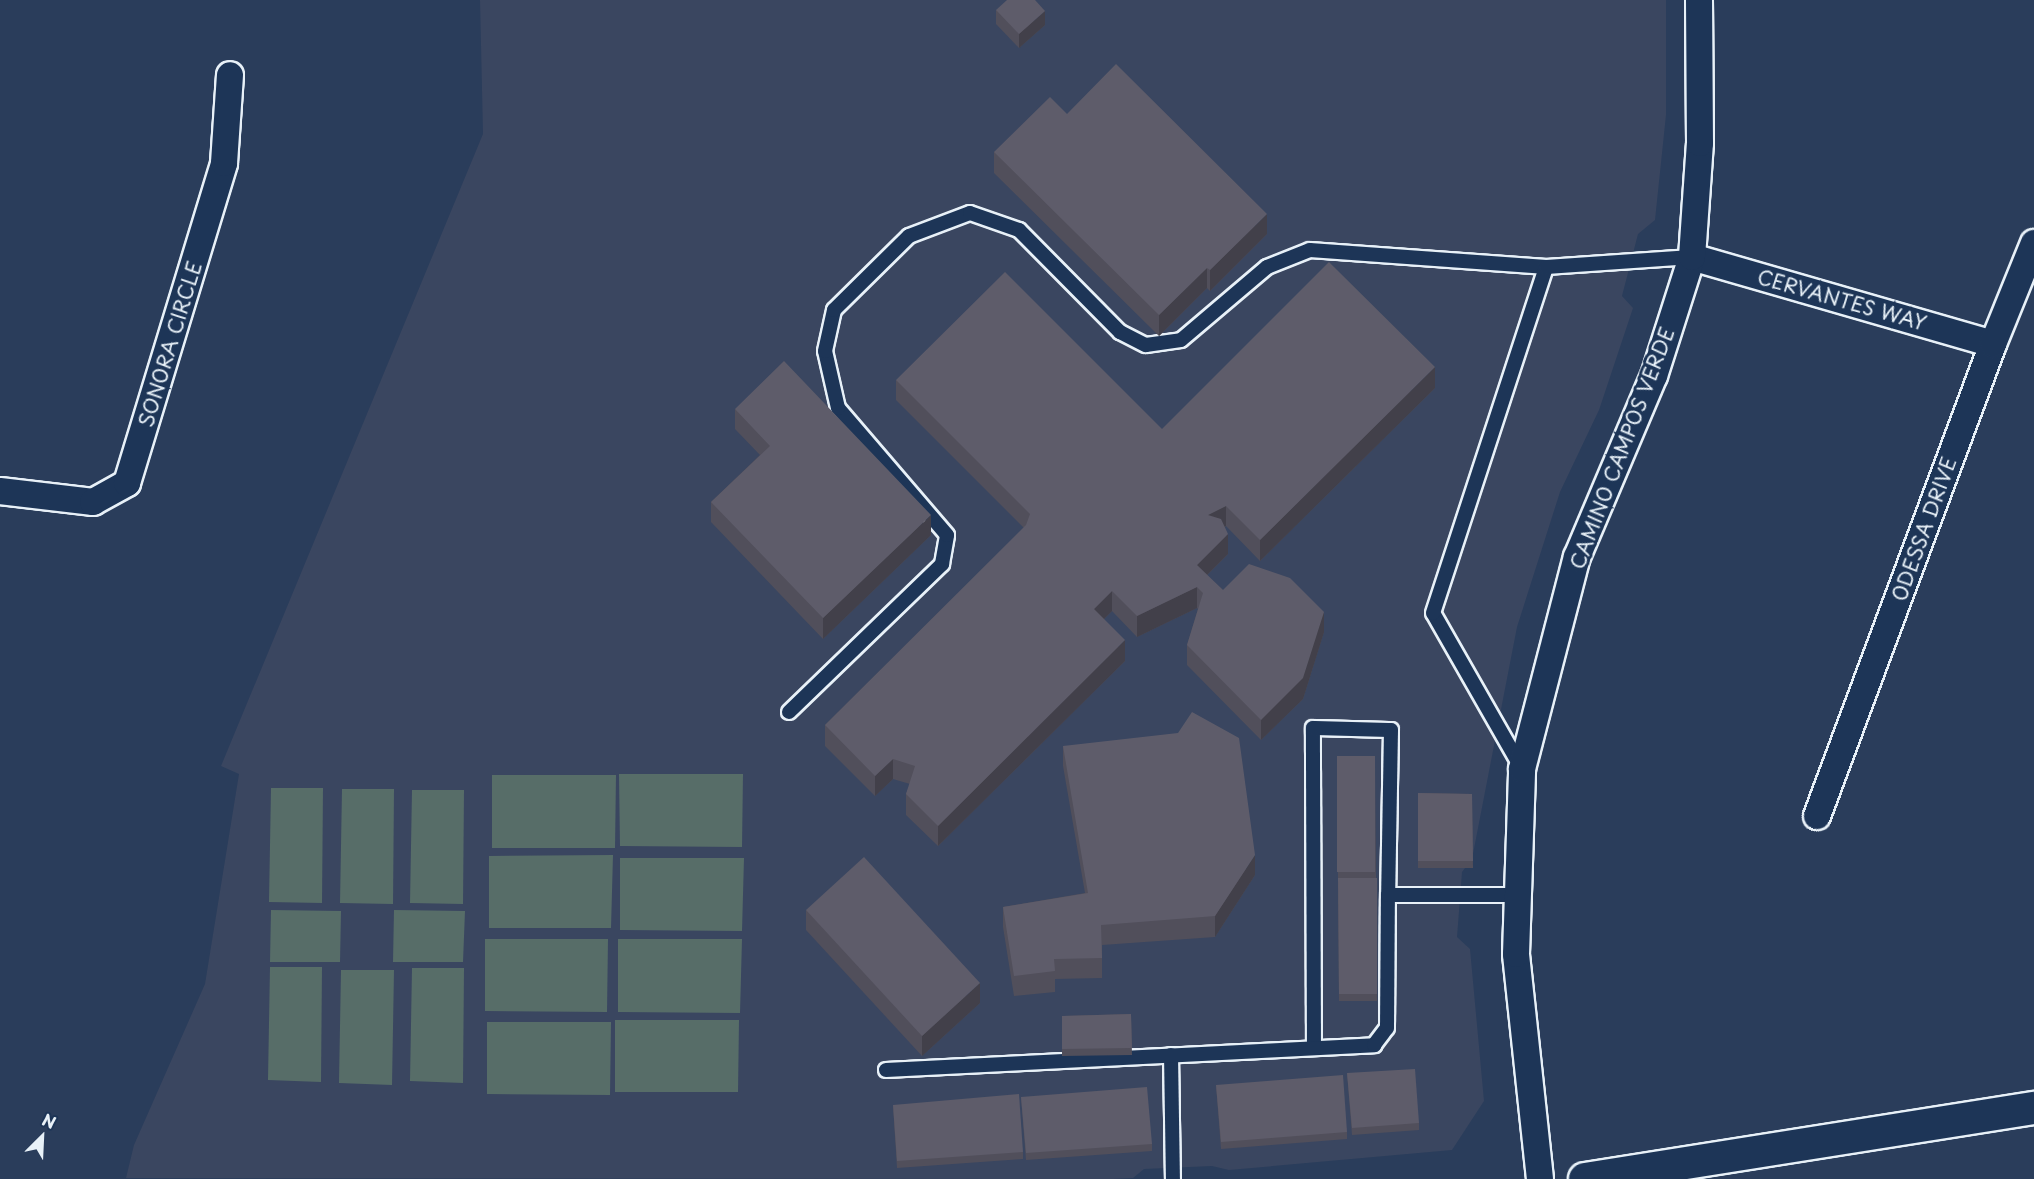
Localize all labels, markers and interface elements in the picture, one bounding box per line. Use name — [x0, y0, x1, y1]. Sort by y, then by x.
street label: SONORA CIRCLE — [133, 258, 207, 430]
street label: CERVANTES WAY — [1754, 264, 1930, 336]
street label: CAMINO CAMPOS VERDE — [1565, 323, 1679, 573]
street label: ODESSA DRIVE — [1887, 454, 1961, 604]
north arrow — [12, 1107, 72, 1167]
text: N — [39, 1107, 60, 1134]

